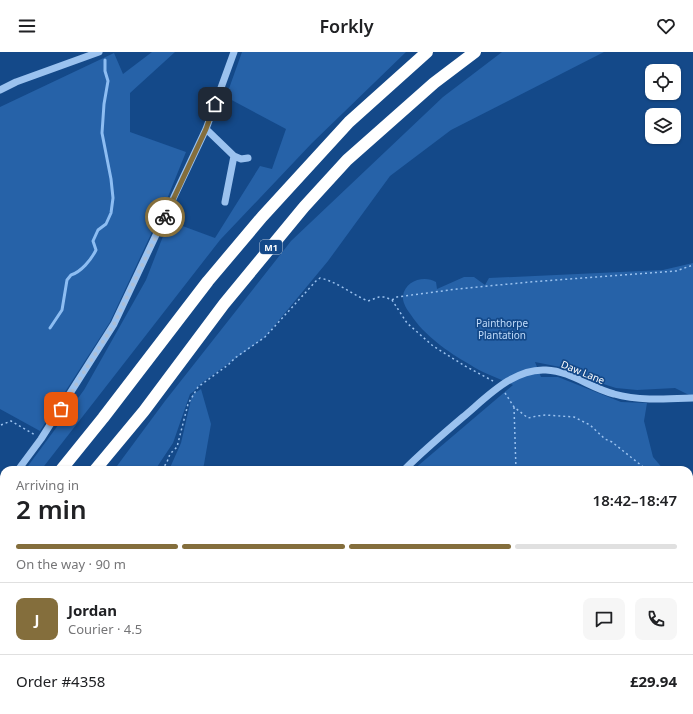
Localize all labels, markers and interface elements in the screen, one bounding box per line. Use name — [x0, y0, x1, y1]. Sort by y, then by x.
text: Forkly — [319, 14, 374, 38]
icon: menu — [16, 15, 38, 37]
icon: heart — [655, 15, 677, 37]
map controls — [645, 64, 681, 144]
button: locate — [645, 64, 681, 100]
pin — [198, 87, 232, 121]
icon: home — [204, 93, 226, 115]
button: layers — [645, 108, 681, 144]
courier — [145, 197, 185, 237]
icon: bike — [154, 206, 176, 228]
road number: M1 — [260, 240, 282, 254]
park label: Painthorpe Plantation — [476, 316, 528, 342]
street label: Daw Lane — [559, 357, 607, 387]
pin — [44, 392, 78, 426]
icon: bag — [50, 398, 72, 420]
text: Arriving in — [16, 476, 79, 494]
text: 18:42–18:47 — [593, 490, 677, 510]
text: 2 min — [16, 491, 87, 527]
text: On the way · 90 m — [16, 555, 126, 573]
button: chat — [583, 598, 625, 640]
button: phone — [635, 598, 677, 640]
text: Jordan — [68, 600, 117, 620]
text: J — [35, 609, 39, 629]
text: Courier · 4.5 — [68, 620, 142, 638]
text: Order #4358 — [16, 671, 105, 691]
text: £29.94 — [630, 671, 677, 691]

